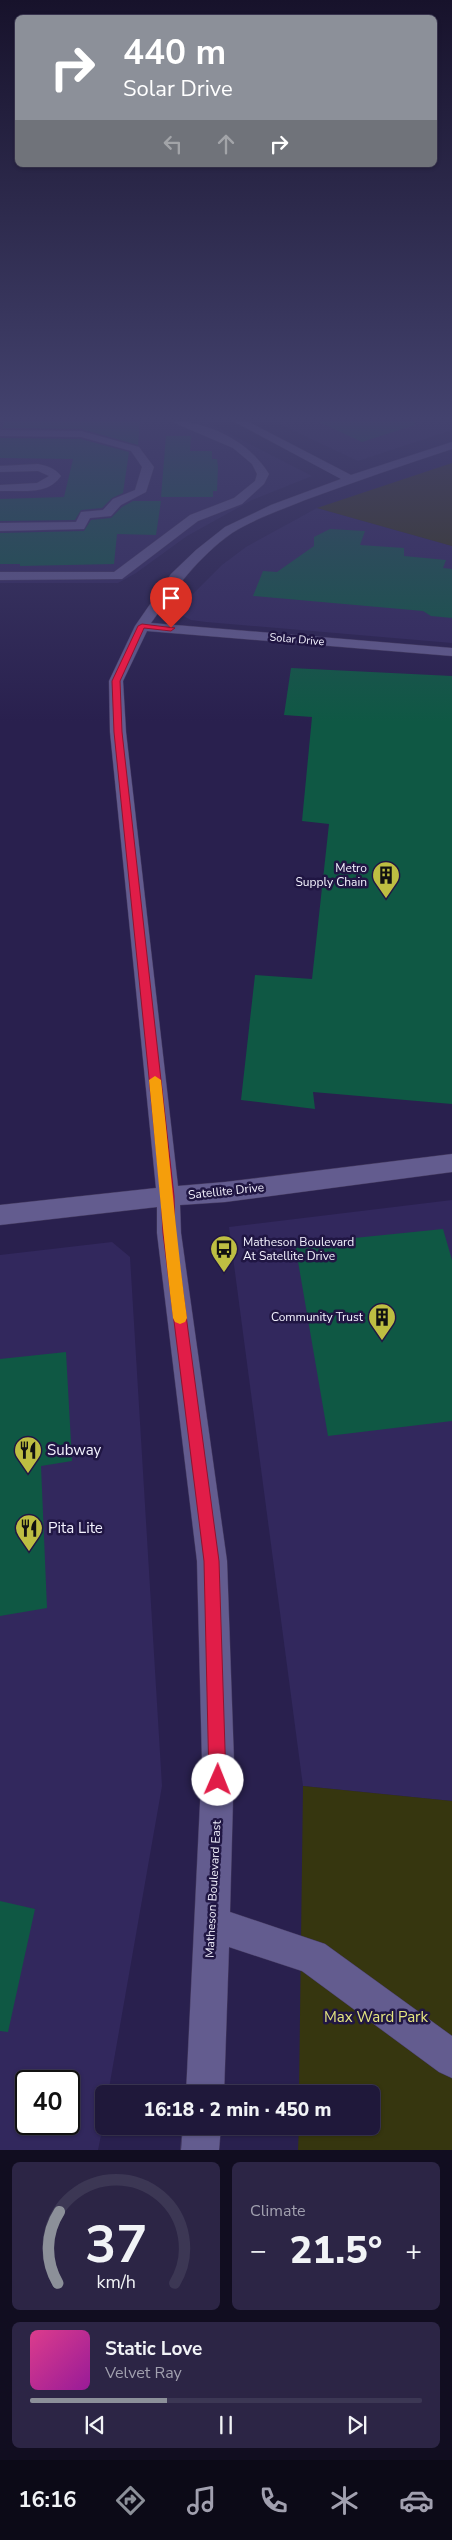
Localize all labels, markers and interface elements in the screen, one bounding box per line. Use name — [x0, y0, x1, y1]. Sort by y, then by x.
text: 440 m — [123, 29, 226, 76]
icon: right — [40, 35, 105, 100]
text: Solar Drive — [123, 74, 233, 104]
icon: left — [159, 130, 187, 158]
icon: ahead — [212, 130, 240, 158]
icon: right — [265, 130, 293, 158]
pin — [150, 577, 192, 628]
icon: arrive — [157, 584, 185, 612]
street label: Solar Drive — [269, 630, 325, 649]
place label: Metro Supply Chain — [295, 860, 367, 890]
building icon: Metro Supply Chain — [371, 860, 401, 899]
street label: Satellite Drive — [187, 1179, 265, 1203]
bus stop icon: Matheson Boulevard At Satellite Drive — [209, 1234, 239, 1273]
place label: Matheson Boulevard At Satellite Drive — [243, 1234, 354, 1264]
building icon: Community Trust — [367, 1302, 397, 1341]
place label: Community Trust — [271, 1309, 364, 1325]
restaurant icon: Subway — [13, 1435, 43, 1474]
place label: Subway — [47, 1440, 102, 1460]
restaurant icon: Pita Lite — [14, 1513, 44, 1552]
place label: Pita Lite — [48, 1518, 103, 1538]
position arrow — [191, 1753, 243, 1805]
street label: Matheson Boulevard East — [201, 1819, 225, 1958]
park label: Max Ward Park — [324, 2007, 428, 2027]
speed limit sign: 40 — [15, 2070, 80, 2135]
text: 16:18 · 2 min · 450 m — [144, 2097, 331, 2123]
text: Climate — [250, 2200, 305, 2222]
text: 37 — [85, 2209, 147, 2280]
text: 21.5° — [290, 2225, 382, 2276]
text: − — [250, 2232, 267, 2270]
text: + — [405, 2232, 422, 2270]
text: km/h — [96, 2270, 136, 2294]
text: Static Love — [105, 2336, 202, 2362]
text: Velvet Ray — [105, 2362, 182, 2384]
icon: previous — [81, 2411, 109, 2439]
icon: pause — [212, 2411, 240, 2439]
icon: next — [343, 2411, 371, 2439]
icon: directions — [113, 2483, 148, 2518]
icon: music — [184, 2483, 219, 2518]
icon: phone — [256, 2483, 291, 2518]
icon: climate — [327, 2483, 362, 2518]
icon: car — [399, 2483, 434, 2518]
text: 16:16 — [18, 2485, 76, 2515]

